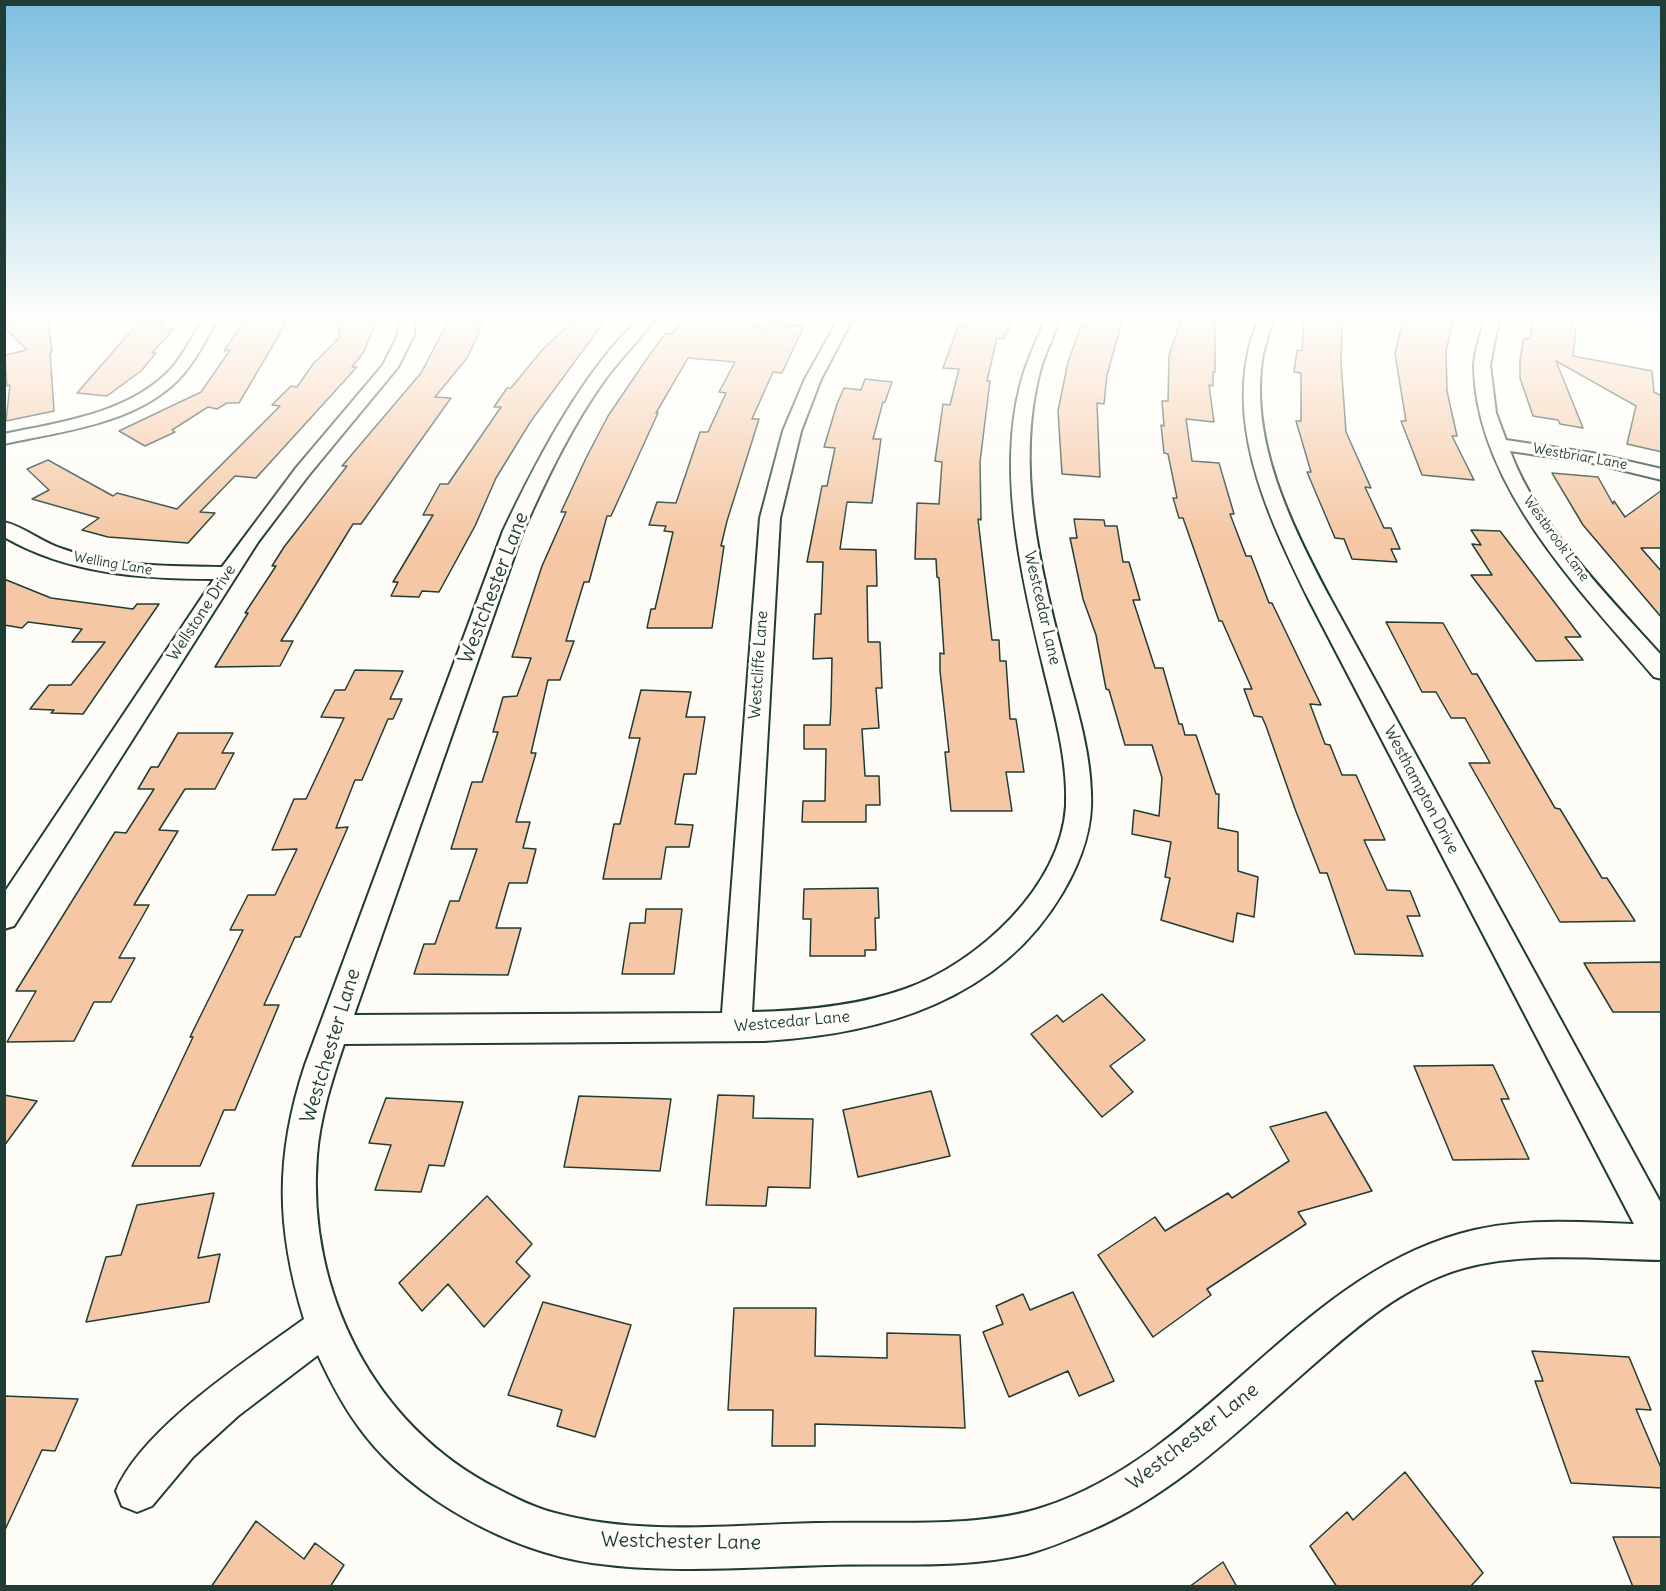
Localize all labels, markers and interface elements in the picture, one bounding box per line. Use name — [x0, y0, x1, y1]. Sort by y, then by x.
street label: Westbriar Lane — [1531, 440, 1629, 474]
street label: Westbrook Lane — [1519, 493, 1593, 585]
street label: Westchester Lane — [454, 509, 534, 667]
street label: Welling Lane — [72, 549, 154, 579]
street label: Westcedar Lane — [1020, 549, 1064, 667]
street label: Wellstone Drive — [164, 561, 240, 665]
street label: Westcliffe Lane — [746, 610, 772, 720]
street label: Westhampton Drive — [1379, 723, 1463, 857]
street label: Westchester Lane — [296, 966, 366, 1126]
street label: Westcedar Lane — [733, 1007, 851, 1037]
street label: Westchester Lane — [1122, 1378, 1264, 1496]
street label: Westchester Lane — [601, 1529, 761, 1555]

